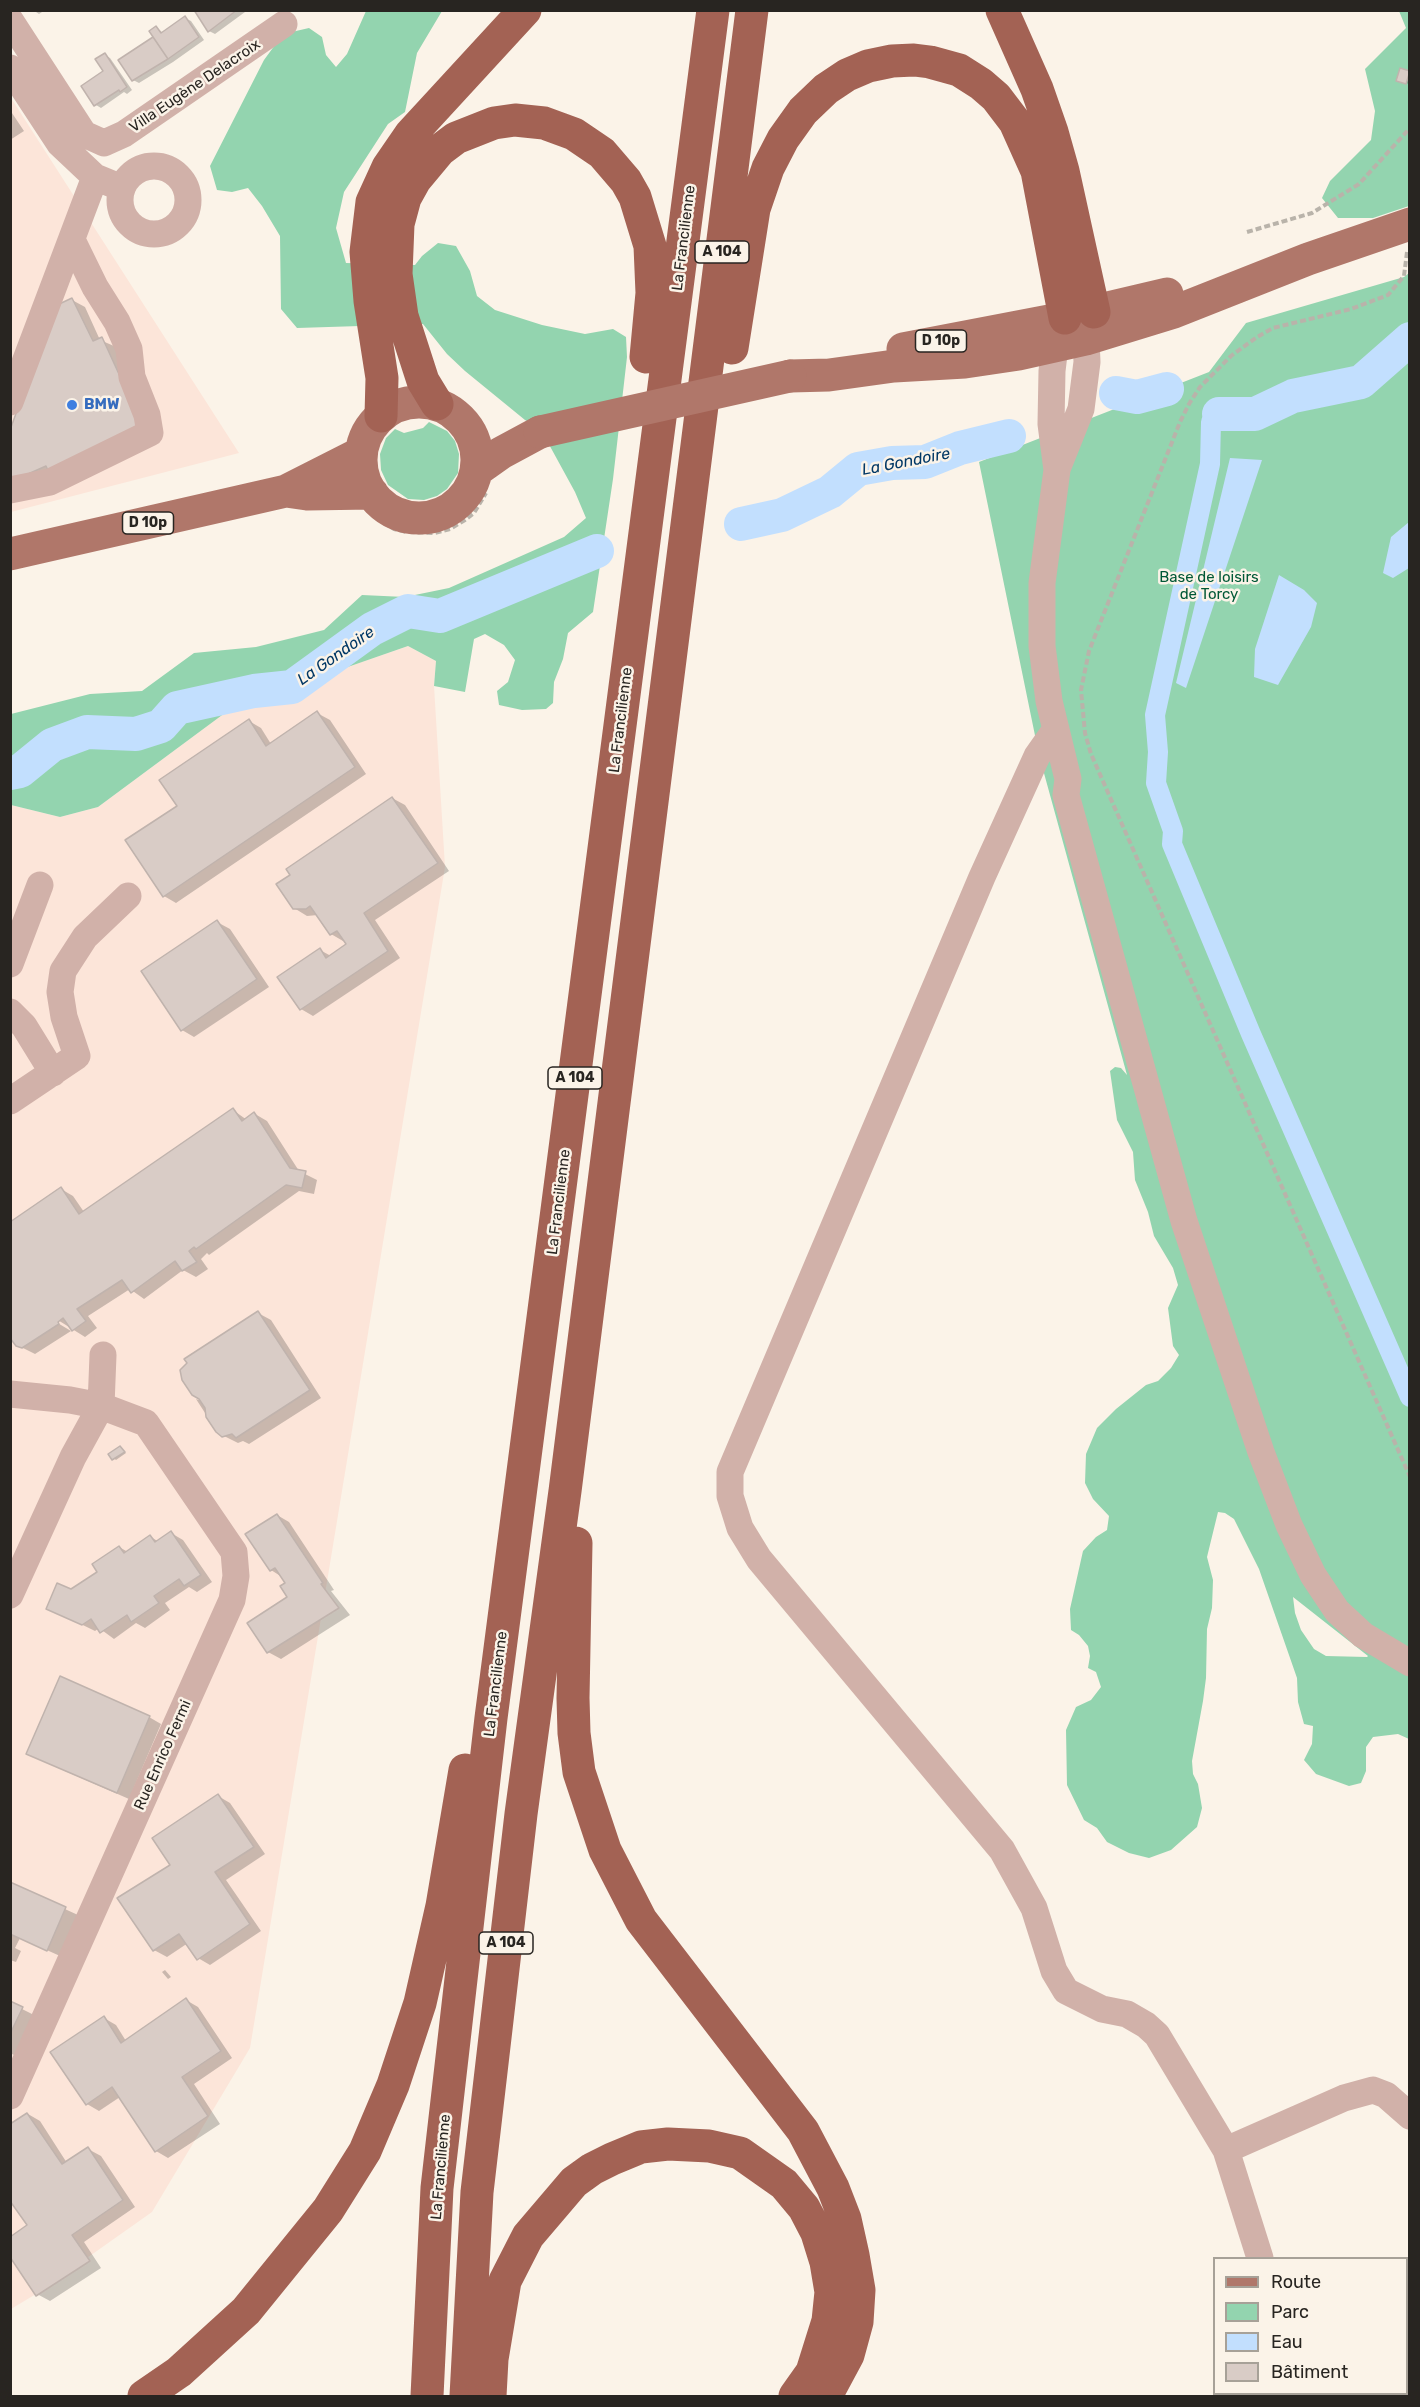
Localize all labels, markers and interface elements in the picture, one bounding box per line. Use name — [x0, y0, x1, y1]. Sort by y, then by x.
street label: Villa Eugène Delacroix — [126, 35, 264, 137]
street label: La Francilienne — [669, 184, 699, 292]
road number: A 104 — [695, 241, 749, 263]
road number: D 10p — [916, 330, 966, 352]
place label: BMW — [84, 396, 119, 414]
marker: BMW — [65, 398, 79, 412]
water label: La Gondoire — [860, 444, 952, 480]
road number: D 10p — [122, 512, 174, 534]
park label: Base de loisirs de Torcy — [1159, 569, 1259, 604]
water label: La Gondoire — [294, 622, 378, 690]
street label: La Francilienne — [606, 666, 636, 774]
road number: A 104 — [548, 1067, 602, 1089]
street label: La Francilienne — [544, 1148, 574, 1256]
street label: La Francilienne — [481, 1630, 511, 1738]
street label: Rue Enrico Fermi — [131, 1697, 195, 1813]
road number: A 104 — [479, 1932, 533, 1954]
street label: La Francilienne — [427, 2113, 455, 2221]
legend — [1213, 2257, 1408, 2395]
text: Route — [1271, 2271, 1321, 2293]
text: Parc — [1271, 2301, 1309, 2323]
text: Eau — [1271, 2331, 1303, 2353]
text: Bâtiment — [1271, 2361, 1348, 2383]

